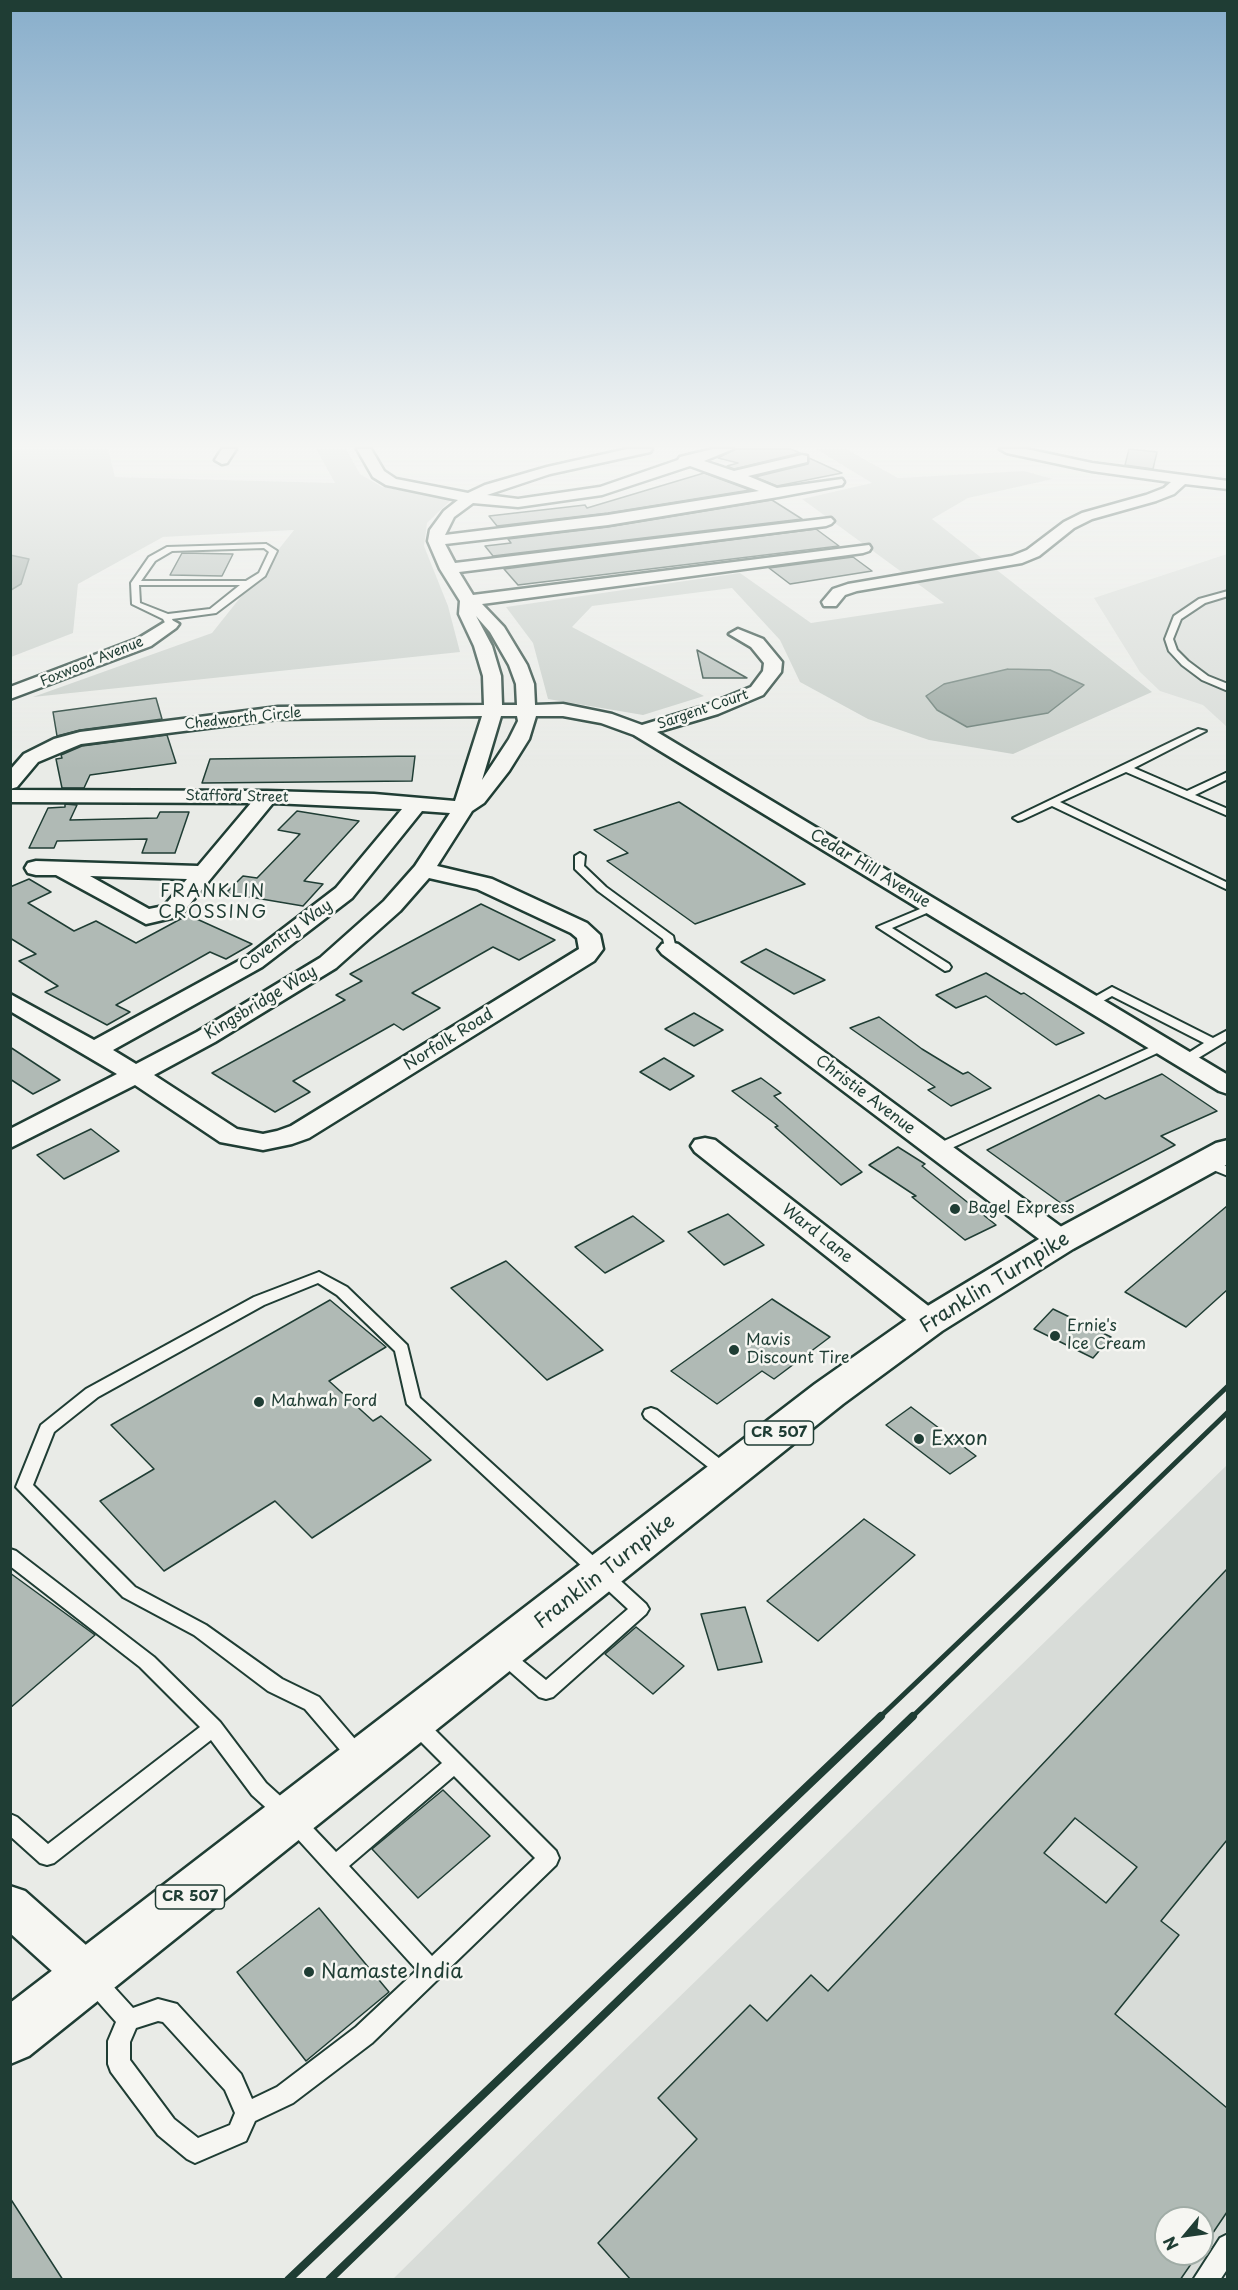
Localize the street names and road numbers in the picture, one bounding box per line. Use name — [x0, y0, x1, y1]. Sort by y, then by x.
street label: Foxwood Avenue — [38, 634, 146, 690]
street label: Sargent Court — [655, 687, 751, 733]
street label: Chedworth Circle — [184, 704, 302, 734]
street label: Stafford Street — [185, 788, 289, 806]
street label: Cedar Hill Avenue — [806, 825, 934, 913]
street label: Coventry Way — [236, 896, 336, 976]
street label: Kingsbridge Way — [202, 962, 320, 1044]
street label: Norfolk Road — [401, 1005, 497, 1075]
street label: Christie Avenue — [811, 1051, 919, 1139]
street label: Ward Lane — [778, 1200, 856, 1268]
street label: Franklin Turnpike — [916, 1227, 1074, 1339]
road number: CR 507 — [744, 1421, 814, 1445]
street label: Franklin Turnpike — [530, 1510, 680, 1634]
road number: CR 507 — [156, 1885, 225, 1909]

